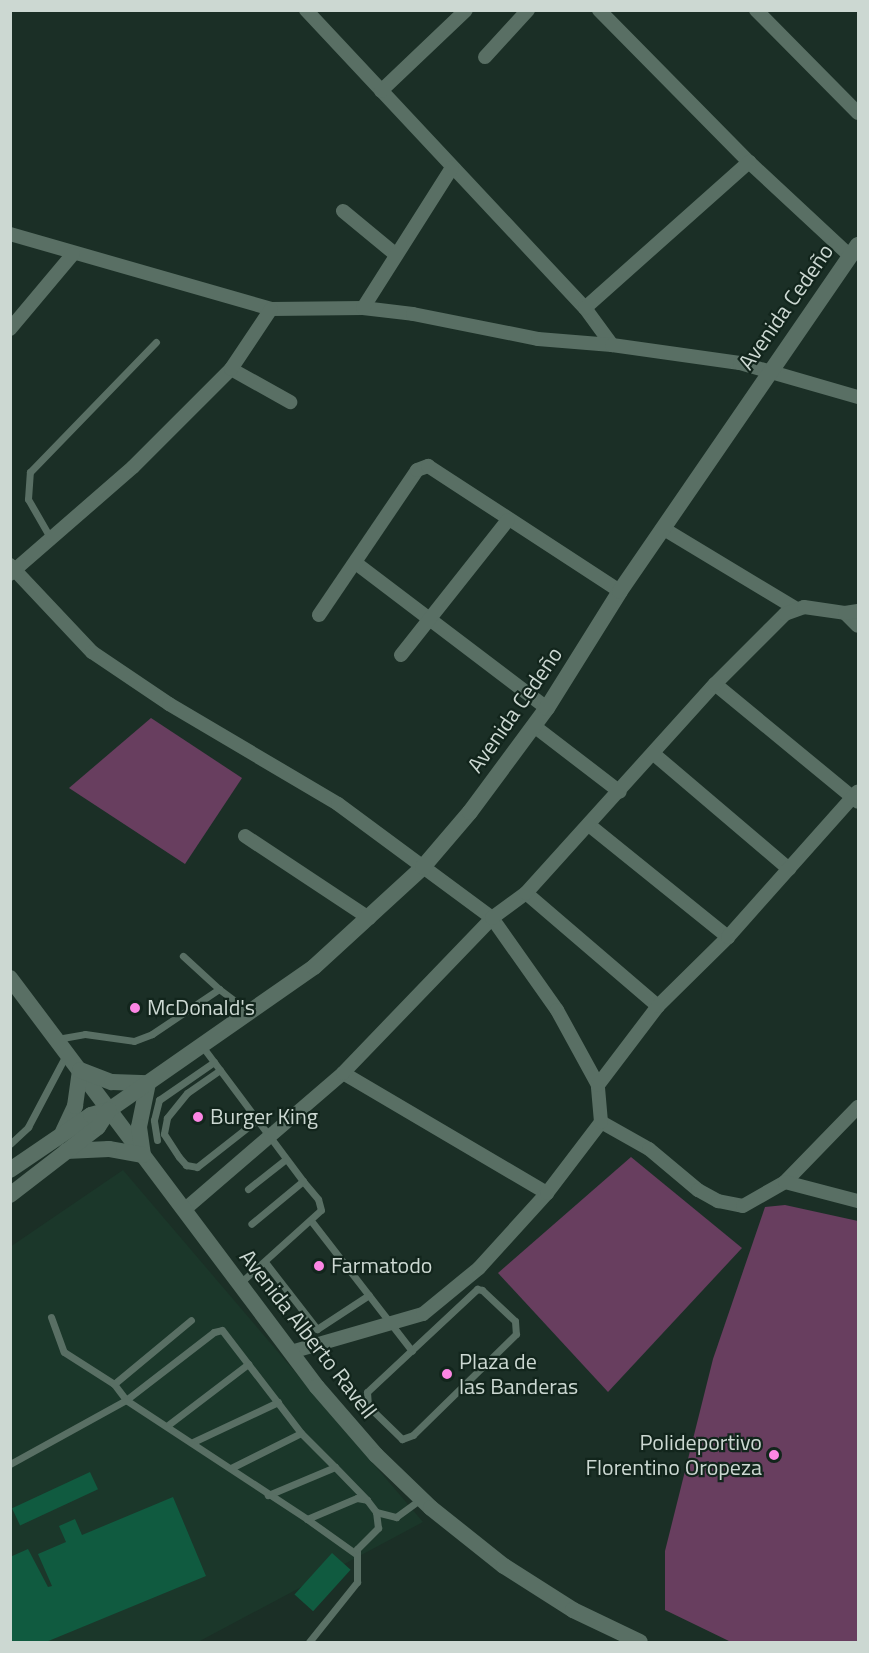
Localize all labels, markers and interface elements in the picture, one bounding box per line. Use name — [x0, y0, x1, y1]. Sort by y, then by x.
street label: Avenida Cedeño — [733, 239, 839, 375]
street label: Avenida Cedeño — [462, 642, 568, 778]
place label: McDonald's — [147, 995, 255, 1021]
marker: McDonald's — [128, 1001, 142, 1015]
place label: Burger King — [210, 1104, 318, 1130]
marker: Burger King — [191, 1110, 205, 1124]
street label: Avenida Alberto Ravell — [234, 1244, 382, 1424]
place label: Farmatodo — [331, 1253, 432, 1279]
marker: Farmatodo — [312, 1259, 326, 1273]
place label: Plaza de las Banderas — [459, 1348, 578, 1400]
marker: Plaza de las Banderas — [440, 1367, 454, 1381]
place label: Polideportivo Florentino Oropeza — [585, 1429, 762, 1480]
marker: Polideportivo Florentino Oropeza — [767, 1448, 781, 1462]

